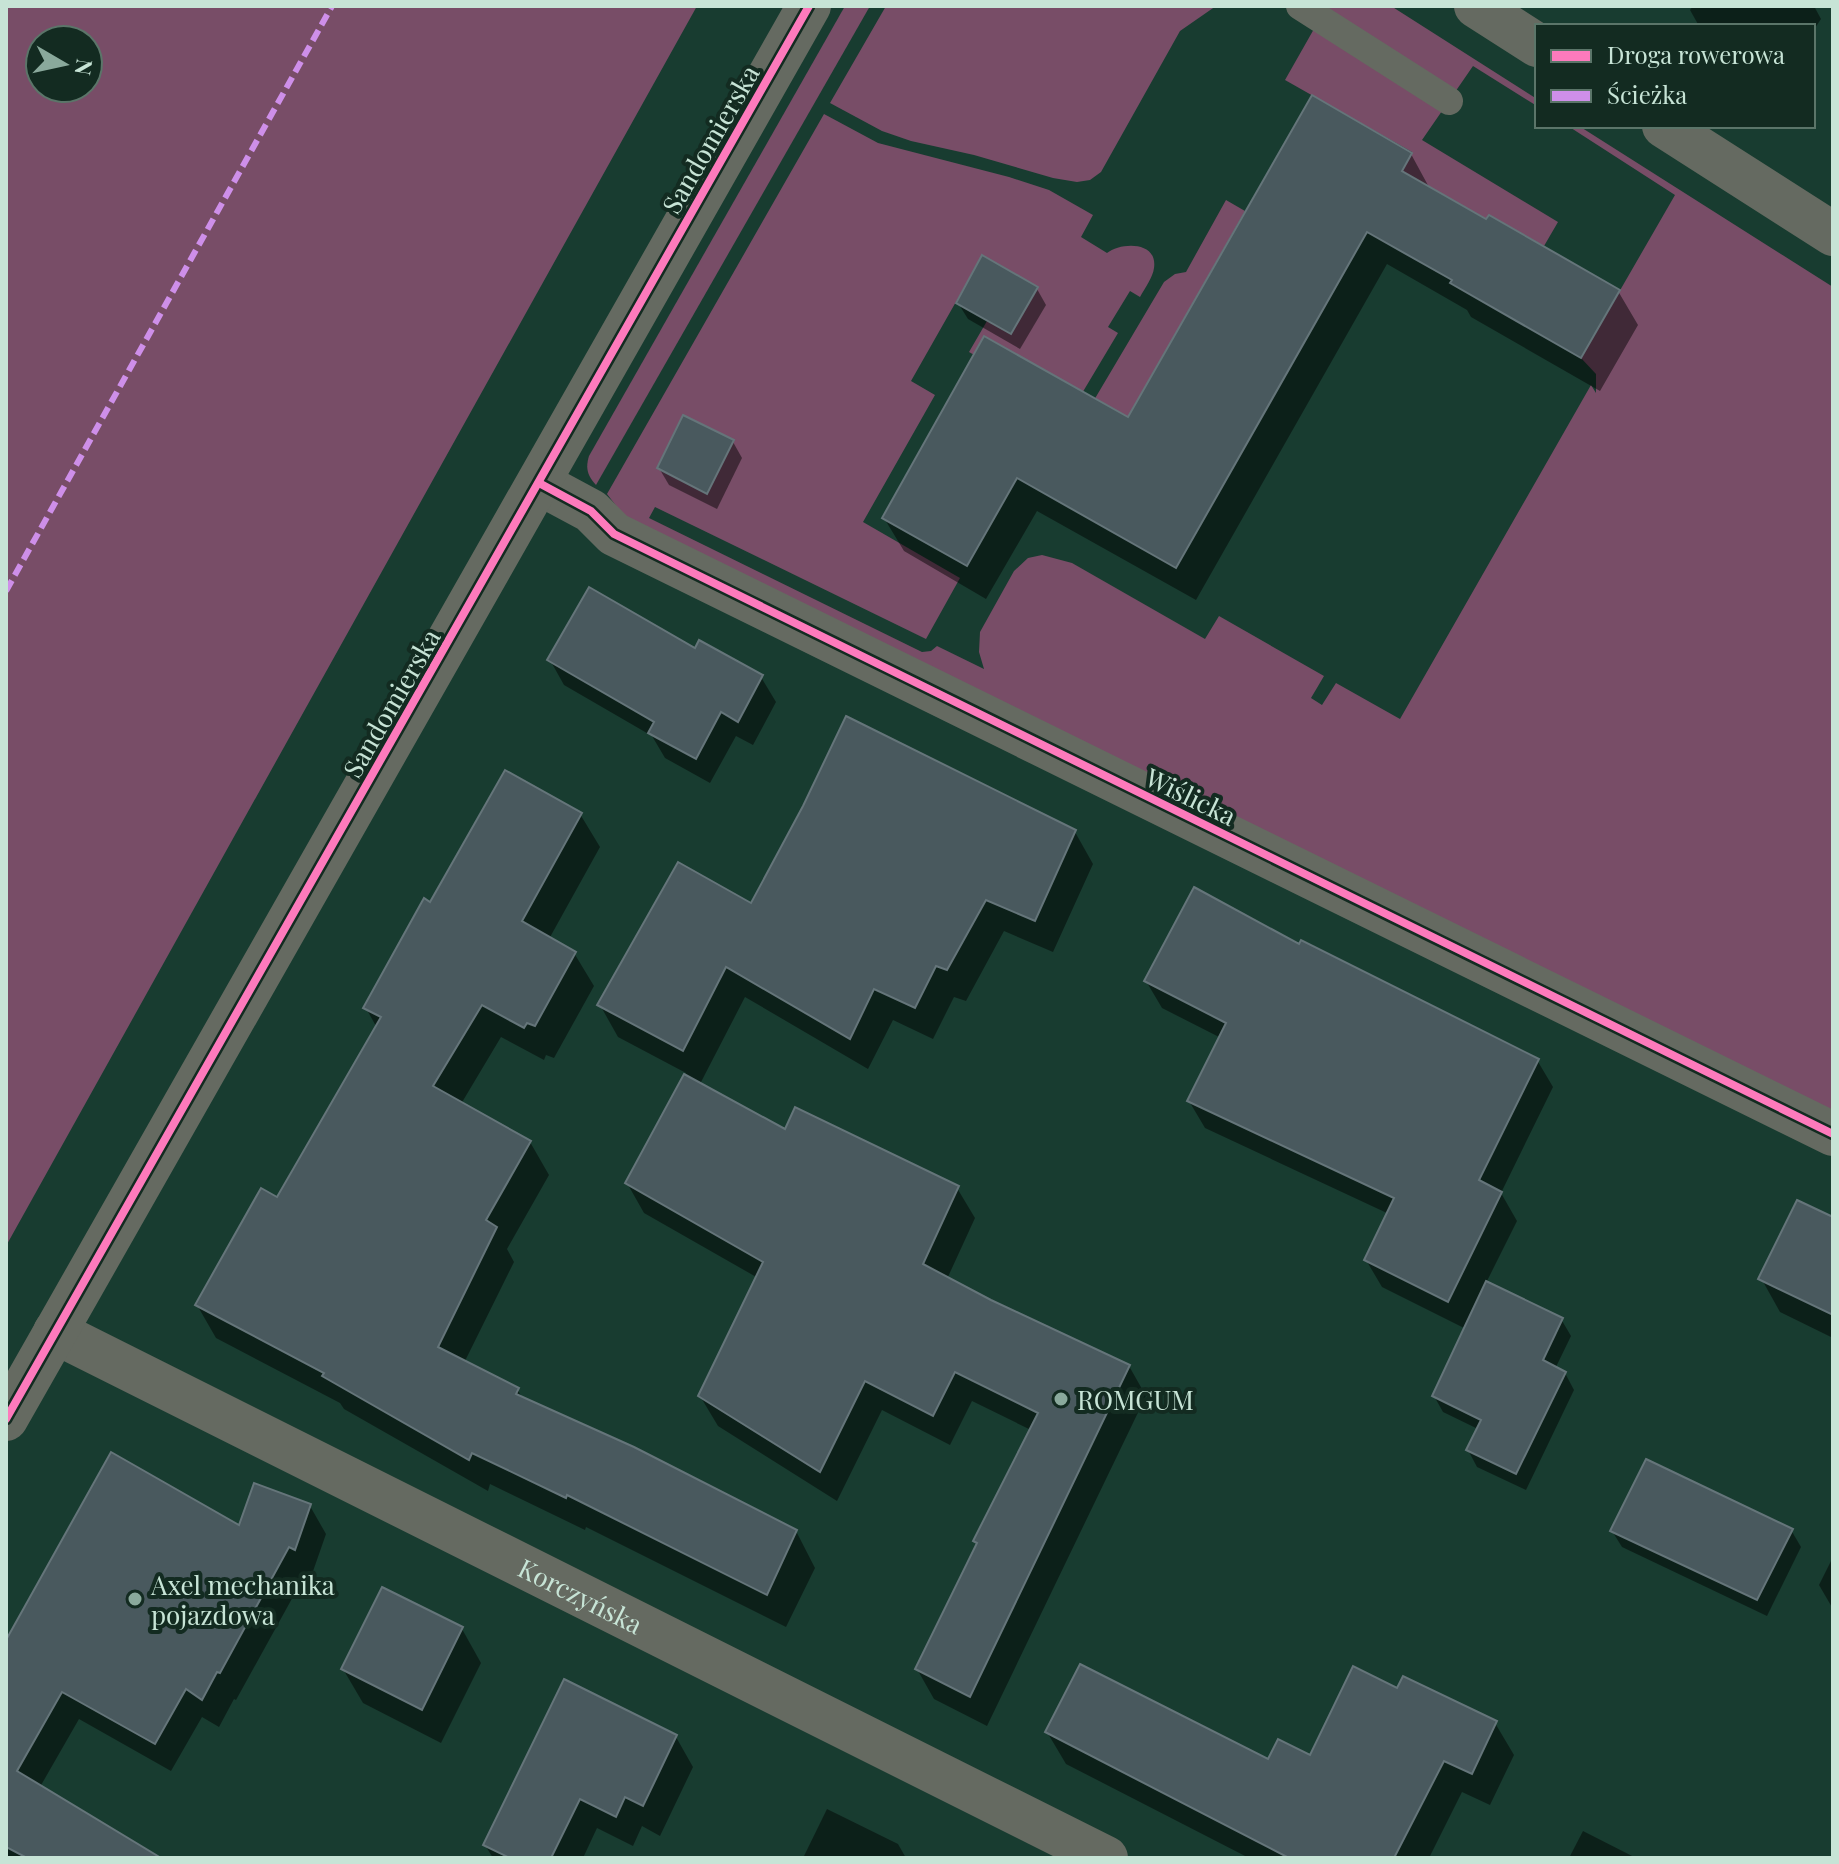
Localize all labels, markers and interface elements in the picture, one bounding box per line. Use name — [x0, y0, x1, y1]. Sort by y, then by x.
north arrow — [24, 24, 104, 104]
legend — [1535, 24, 1815, 128]
text: Droga rowerowa — [1607, 38, 1785, 70]
text: N — [69, 57, 101, 78]
street label: Sandomierska — [653, 58, 767, 220]
text: Ścieżka — [1607, 78, 1687, 110]
street label: Sandomierska — [334, 622, 448, 784]
street label: Wiślicka — [1139, 759, 1242, 833]
place label: ROMGUM — [1077, 1382, 1194, 1417]
marker: ROMGUM — [1052, 1390, 1070, 1408]
street label: Korczyńska — [513, 1549, 649, 1641]
place label: Axel mechanika pojazdowa — [150, 1567, 335, 1632]
marker: Axel mechanika pojazdowa — [126, 1590, 144, 1608]

